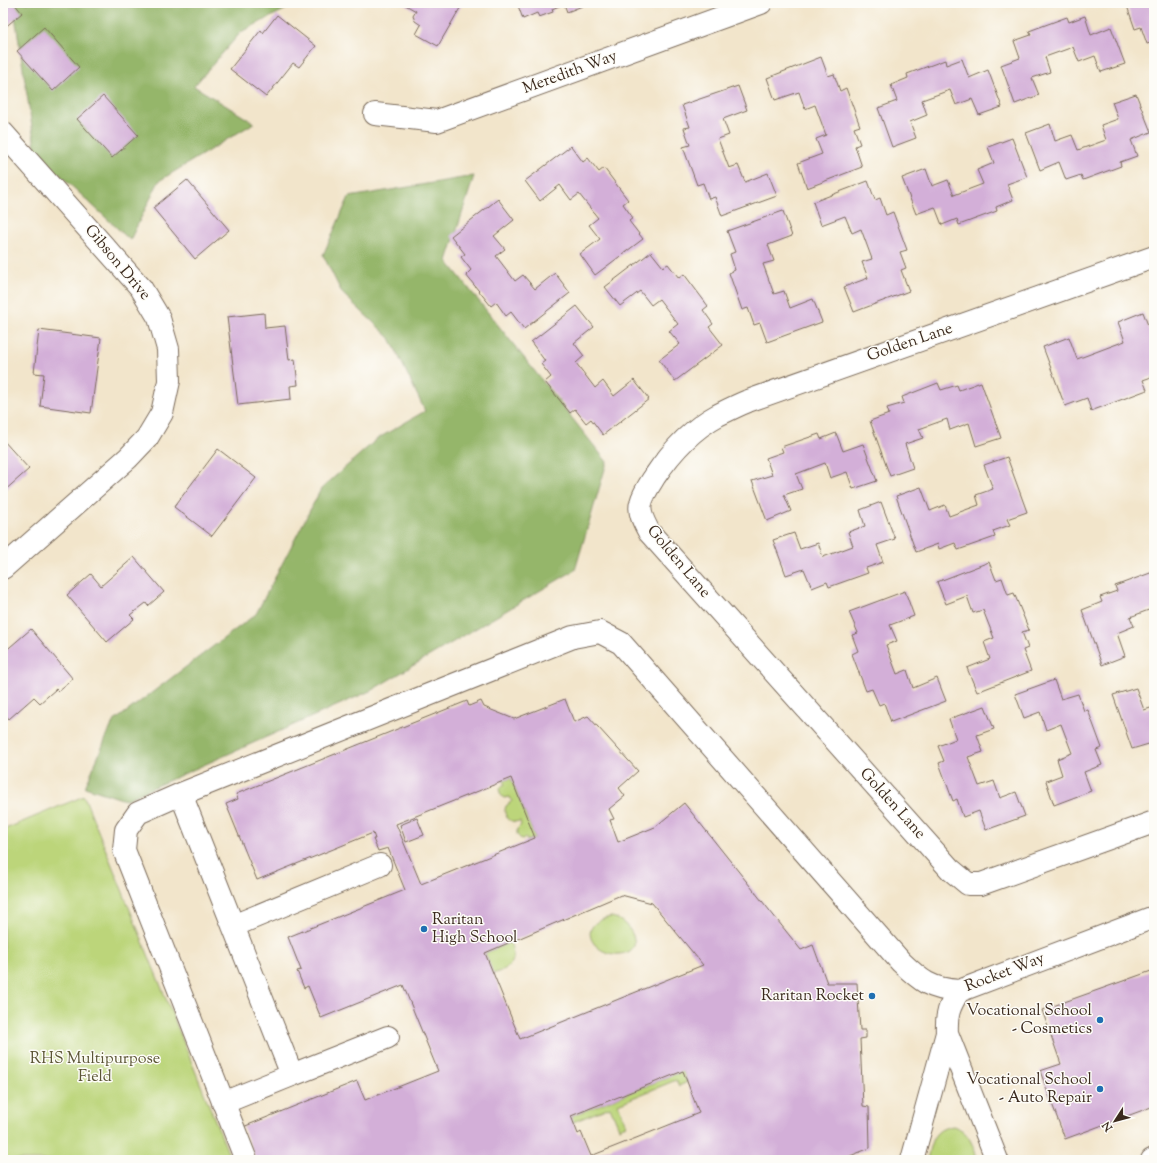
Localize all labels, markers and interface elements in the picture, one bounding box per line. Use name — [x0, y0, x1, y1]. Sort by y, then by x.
street label: Meredith Way — [520, 45, 621, 101]
street label: Gibson Drive — [78, 220, 156, 306]
street label: Golden Lane — [864, 318, 956, 368]
street label: Golden Lane — [641, 521, 715, 603]
street label: Golden Lane — [854, 763, 930, 845]
place label: Raritan High School — [432, 909, 518, 950]
marker: Raritan High School — [419, 924, 429, 934]
street label: Rocket Way — [962, 947, 1048, 999]
place label: Raritan Rocket — [761, 985, 865, 1008]
marker: Raritan Rocket — [867, 991, 877, 1001]
place label: Vocational School - Cosmetics — [966, 1000, 1093, 1041]
marker: Vocational School - Cosmetics — [1095, 1015, 1105, 1025]
park label: RHS Multipurpose Field — [30, 1048, 160, 1089]
place label: Vocational School - Auto Repair — [966, 1069, 1093, 1110]
marker: Vocational School - Auto Repair — [1095, 1084, 1105, 1094]
north arrow — [1095, 1101, 1135, 1141]
text: N — [1099, 1118, 1117, 1135]

